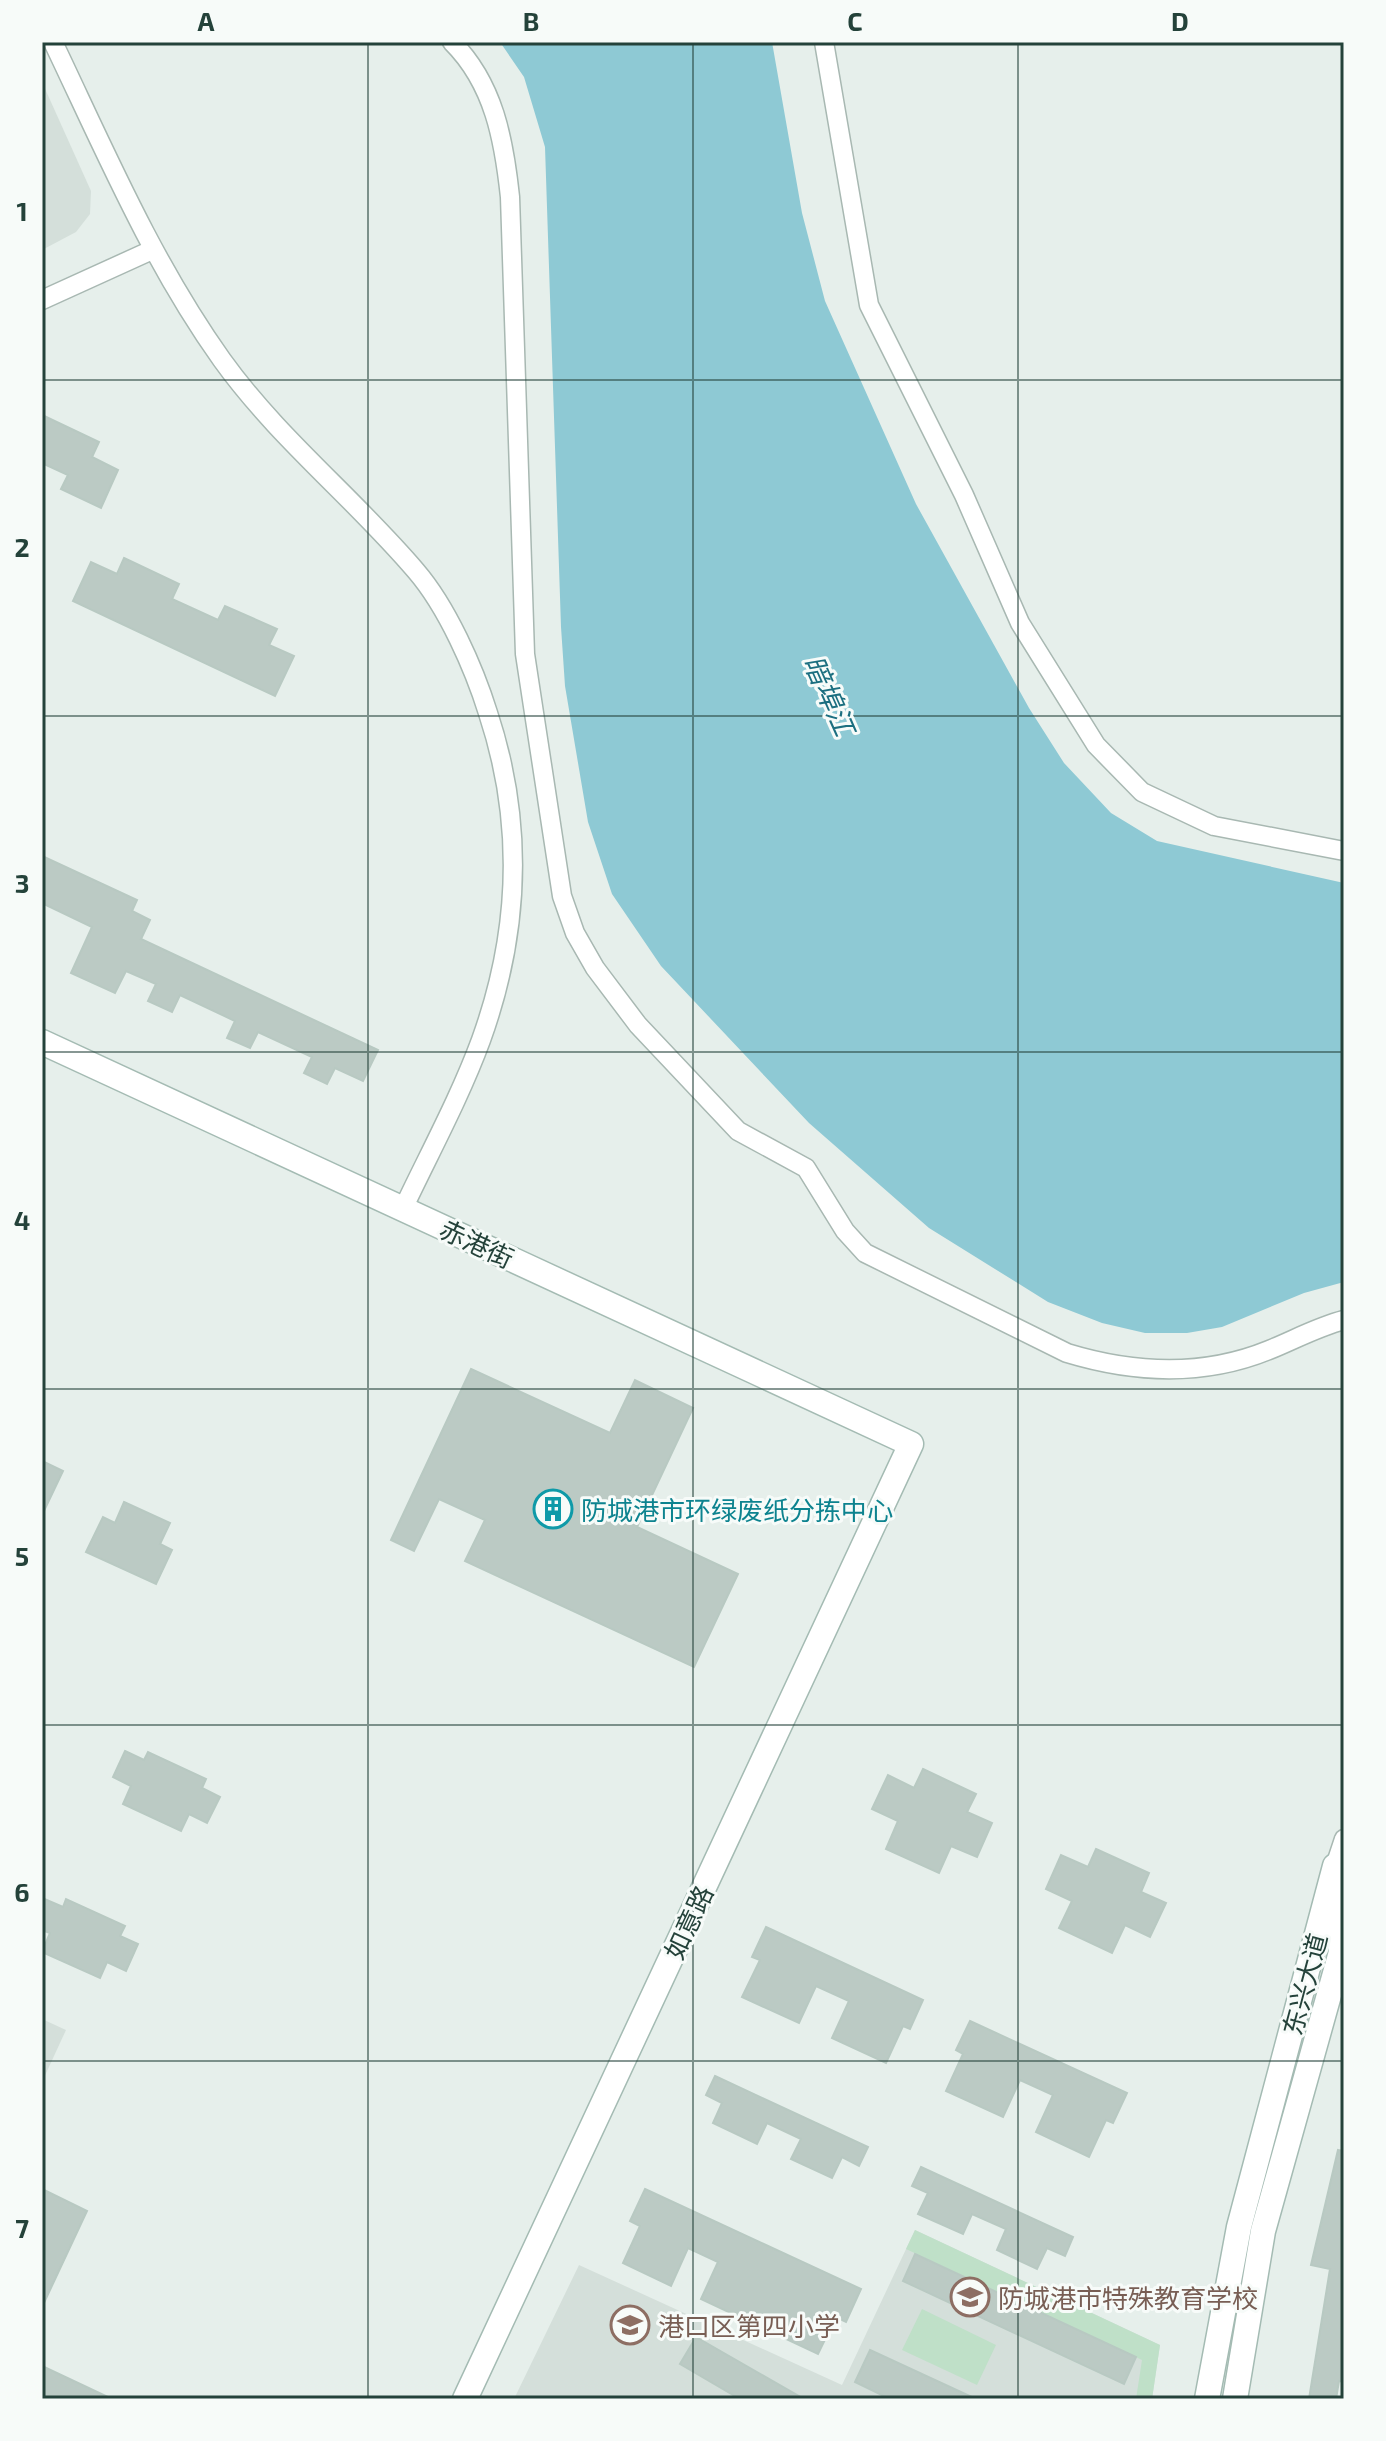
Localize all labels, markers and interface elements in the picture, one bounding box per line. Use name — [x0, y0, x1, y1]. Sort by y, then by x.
text: A — [198, 5, 215, 36]
text: B — [523, 5, 539, 36]
text: C — [847, 5, 863, 36]
text: D — [1171, 5, 1189, 36]
text: 1 — [16, 195, 28, 226]
text: 2 — [14, 531, 30, 562]
water label: 暗埠江 — [797, 650, 864, 743]
text: 3 — [15, 867, 29, 898]
text: 4 — [14, 1204, 30, 1235]
street label: 赤港街 — [435, 1212, 519, 1274]
building icon: 防城港市环绿废纸分拣中心 — [532, 1488, 574, 1530]
place label: 防城港市环绿废纸分拣中心 — [581, 1494, 893, 1525]
text: 5 — [15, 1540, 29, 1571]
text: 6 — [14, 1876, 30, 1907]
street label: 如意路 — [657, 1880, 719, 1964]
street label: 东兴大道 — [1276, 1930, 1332, 2038]
text: 7 — [15, 2212, 29, 2243]
school or university icon: 防城港市特殊教育学校 — [949, 2276, 991, 2318]
place label: 防城港市特殊教育学校 — [998, 2282, 1258, 2313]
school or university icon: 港口区第四小学 — [609, 2304, 651, 2346]
place label: 港口区第四小学 — [658, 2310, 840, 2341]

